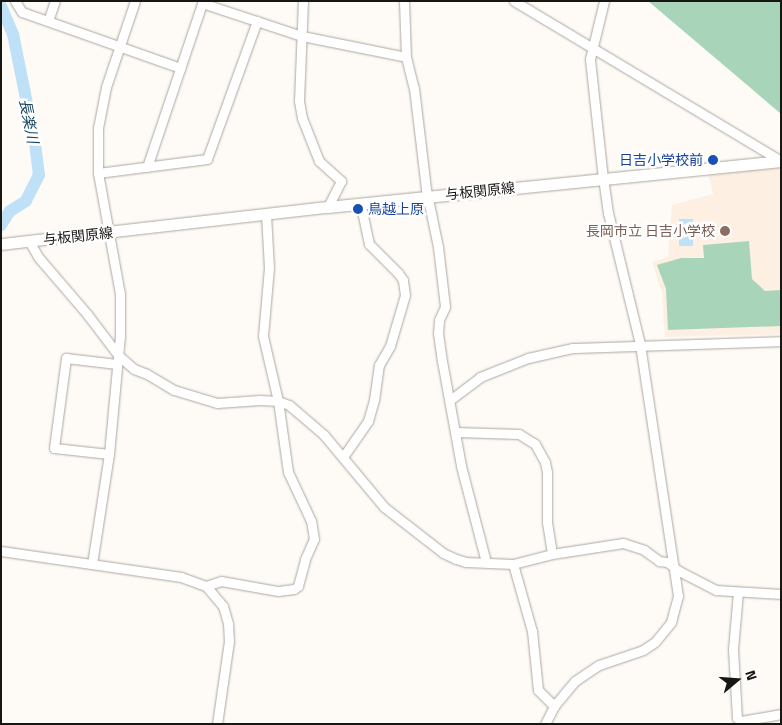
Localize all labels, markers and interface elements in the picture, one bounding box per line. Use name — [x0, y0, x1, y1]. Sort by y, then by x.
water label: 長楽川 — [16, 97, 42, 145]
place label: 日吉小学校前 — [619, 152, 703, 168]
marker: 日吉小学校前 — [707, 154, 719, 166]
street label: 与板関原線 — [444, 179, 516, 203]
place label: 鳥越上原 — [368, 201, 424, 217]
marker: 鳥越上原 — [352, 203, 364, 215]
place label: 長岡市立 日吉小学校 — [586, 223, 715, 239]
street label: 与板関原線 — [42, 224, 114, 248]
marker: 長岡市立 日吉小学校 — [719, 225, 731, 237]
north arrow — [712, 655, 762, 705]
text: N — [740, 667, 763, 683]

